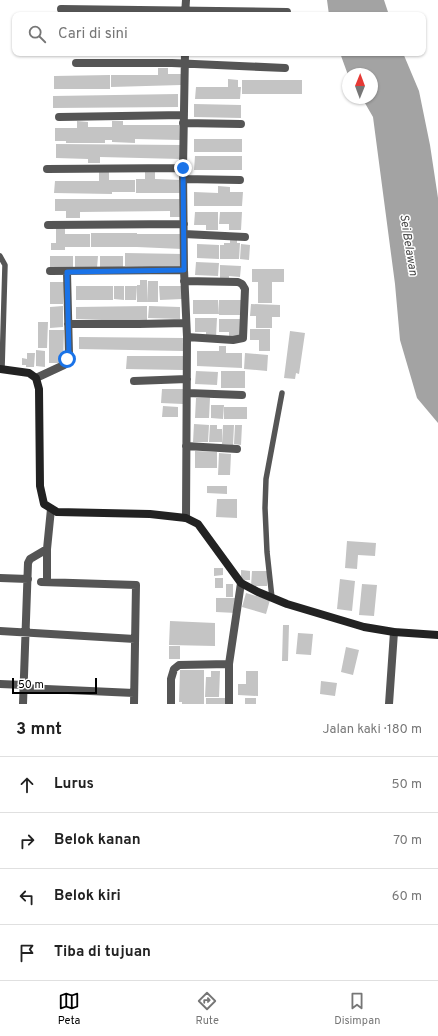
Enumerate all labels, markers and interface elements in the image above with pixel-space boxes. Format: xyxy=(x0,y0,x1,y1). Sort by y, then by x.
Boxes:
search box xyxy=(12,12,426,56)
icon: search xyxy=(26,23,48,45)
text: Cari di sini xyxy=(58,25,128,44)
north arrow xyxy=(342,68,378,104)
route end xyxy=(174,159,192,177)
water label: Sei Belawan xyxy=(395,213,421,277)
route start xyxy=(58,350,76,368)
scale bar xyxy=(12,676,97,695)
text: 50 m xyxy=(18,678,44,692)
text: 3 mnt xyxy=(16,719,62,741)
text: Jalan kaki · 180 m xyxy=(322,722,422,738)
icon: ahead xyxy=(16,774,38,796)
text: Lurus xyxy=(54,775,94,794)
text: 50 m xyxy=(392,777,422,793)
icon: right xyxy=(16,830,38,852)
text: Belok kanan xyxy=(54,831,141,850)
text: 70 m xyxy=(393,833,422,849)
icon: left xyxy=(16,886,38,908)
text: Belok kiri xyxy=(54,887,121,906)
text: 60 m xyxy=(392,889,422,905)
icon: arrive xyxy=(16,942,38,964)
text: Tiba di tujuan xyxy=(54,943,151,962)
tab: Peta xyxy=(58,990,80,1028)
tab: Rute xyxy=(196,990,219,1028)
tab: Disimpan xyxy=(334,990,380,1028)

